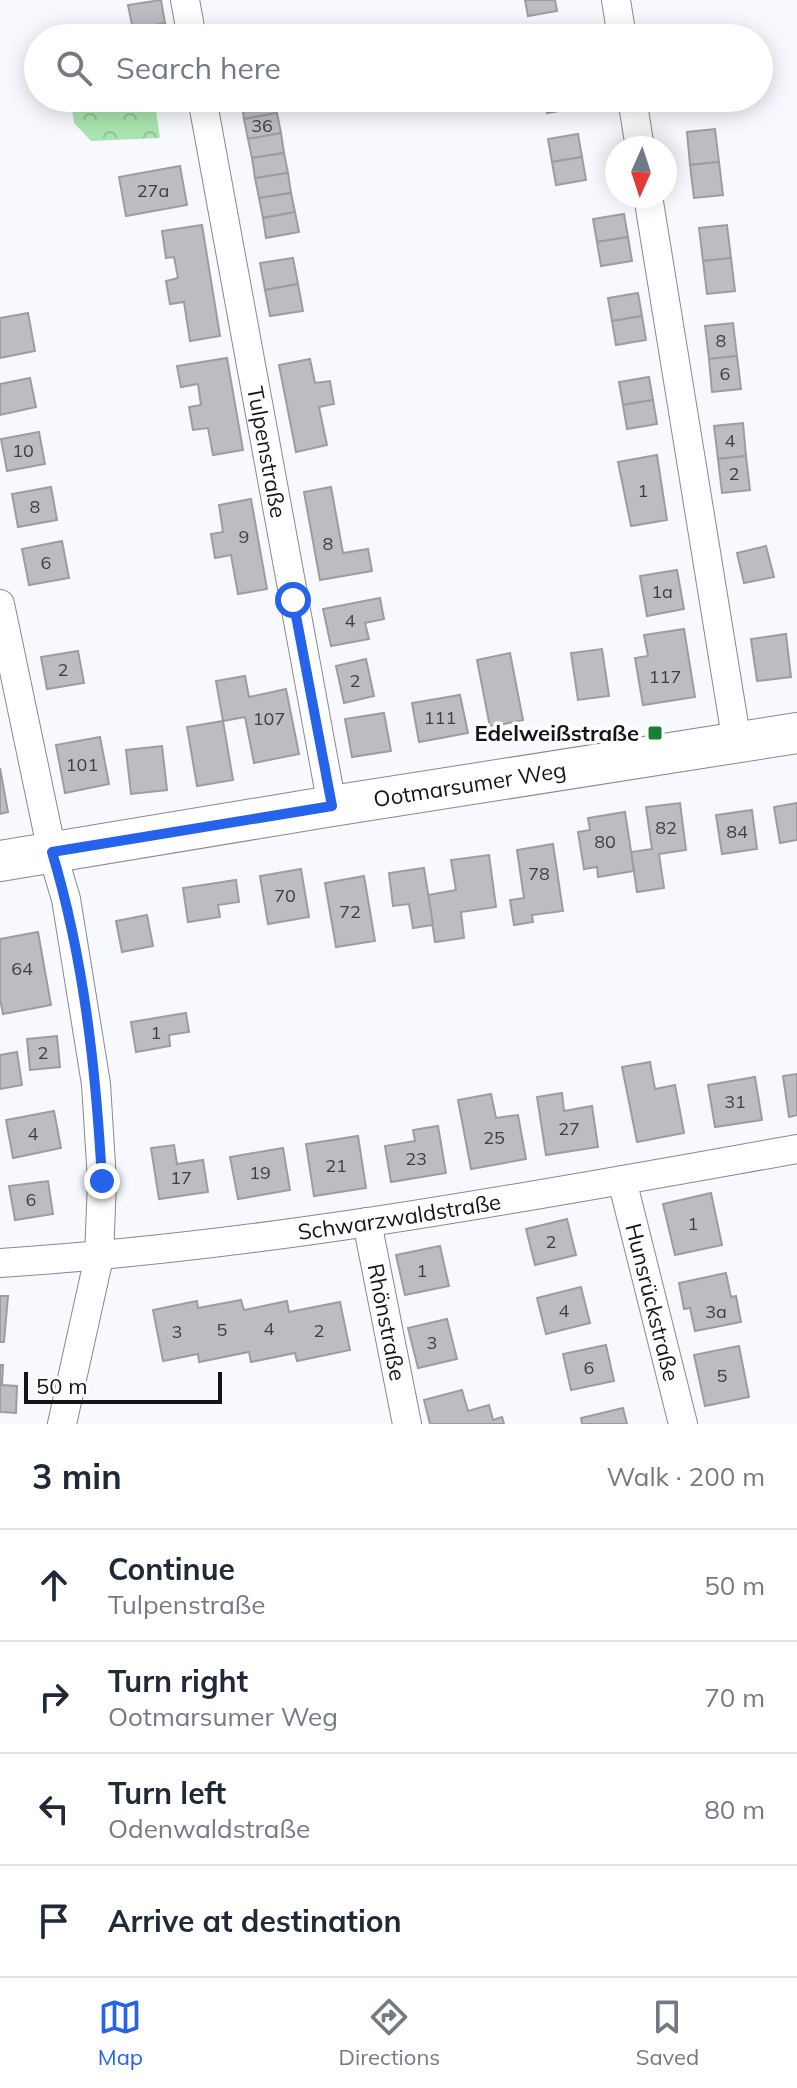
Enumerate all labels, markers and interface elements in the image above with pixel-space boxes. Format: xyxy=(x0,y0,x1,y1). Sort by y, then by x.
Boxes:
search box xyxy=(24,24,773,112)
icon: search xyxy=(52,46,96,90)
text: Search here xyxy=(116,49,281,87)
house number: 36 xyxy=(251,114,273,137)
north arrow xyxy=(605,136,677,208)
house number: 27a xyxy=(137,179,169,202)
house number: 8 xyxy=(716,329,726,352)
house number: 6 xyxy=(720,362,730,385)
street label: Tulpenstraße xyxy=(241,384,293,520)
house number: 4 xyxy=(725,429,736,452)
house number: 10 xyxy=(12,439,34,462)
house number: 2 xyxy=(729,462,739,485)
house number: 1 xyxy=(638,479,648,502)
house number: 8 xyxy=(30,495,40,518)
house number: 9 xyxy=(239,525,249,548)
house number: 8 xyxy=(323,532,333,555)
house number: 6 xyxy=(41,551,51,574)
house number: 1a xyxy=(651,580,673,603)
route start xyxy=(275,582,311,618)
house number: 4 xyxy=(345,609,356,632)
house number: 2 xyxy=(58,658,68,681)
house number: 117 xyxy=(649,665,681,688)
house number: 2 xyxy=(350,669,360,692)
house number: 111 xyxy=(424,706,456,729)
house number: 107 xyxy=(253,707,285,730)
place label: Edelweißstraße xyxy=(474,719,639,747)
marker: Edelweißstraße xyxy=(646,724,664,742)
house number: 101 xyxy=(66,753,98,776)
street label: Ootmarsumer Weg xyxy=(371,755,568,813)
house number: 82 xyxy=(655,816,677,839)
house number: 84 xyxy=(726,820,748,843)
house number: 80 xyxy=(594,830,616,853)
house number: 78 xyxy=(528,862,550,885)
house number: 70 xyxy=(274,884,296,907)
house number: 72 xyxy=(339,900,361,923)
house number: 64 xyxy=(11,957,33,980)
house number: 1 xyxy=(151,1021,161,1044)
house number: 2 xyxy=(38,1041,48,1064)
house number: 31 xyxy=(724,1090,746,1113)
house number: 27 xyxy=(558,1117,580,1140)
house number: 4 xyxy=(28,1122,39,1145)
house number: 25 xyxy=(483,1126,505,1149)
house number: 23 xyxy=(405,1147,427,1170)
house number: 21 xyxy=(325,1154,347,1177)
house number: 19 xyxy=(249,1161,271,1184)
route end xyxy=(84,1163,120,1199)
house number: 17 xyxy=(170,1166,192,1189)
street label: Schwarzwaldstraße xyxy=(296,1187,503,1246)
house number: 6 xyxy=(26,1188,36,1211)
house number: 1 xyxy=(688,1212,698,1235)
street label: Hunsrückstraße xyxy=(619,1220,686,1384)
house number: 2 xyxy=(546,1230,556,1253)
house number: 1 xyxy=(417,1259,427,1282)
street label: Rhönstraße xyxy=(362,1261,412,1383)
house number: 4 xyxy=(559,1299,570,1322)
house number: 3a xyxy=(705,1300,727,1323)
house number: 4 xyxy=(264,1317,275,1340)
house number: 5 xyxy=(217,1318,228,1341)
house number: 2 xyxy=(314,1319,324,1342)
house number: 3 xyxy=(172,1320,182,1343)
house number: 3 xyxy=(427,1331,437,1354)
house number: 6 xyxy=(584,1356,594,1379)
house number: 5 xyxy=(717,1364,728,1387)
scale bar xyxy=(24,1368,222,1404)
text: 50 m xyxy=(36,1372,87,1400)
text: 3 min xyxy=(32,1455,122,1498)
text: Walk · 200 m xyxy=(606,1460,765,1493)
text: Continue xyxy=(108,1550,235,1588)
icon: ahead xyxy=(32,1563,76,1607)
text: 50 m xyxy=(704,1569,765,1602)
text: Tulpenstraße xyxy=(108,1588,265,1621)
text: Turn right xyxy=(108,1662,248,1700)
icon: right xyxy=(32,1675,76,1719)
text: 70 m xyxy=(704,1681,765,1714)
text: Ootmarsumer Weg xyxy=(108,1700,338,1733)
text: Turn left xyxy=(108,1774,226,1812)
icon: left xyxy=(32,1787,76,1831)
text: 80 m xyxy=(704,1793,765,1826)
text: Odenwaldstraße xyxy=(108,1812,310,1845)
icon: arrive xyxy=(32,1899,76,1943)
text: Arrive at destination xyxy=(108,1902,402,1940)
tab: Map xyxy=(98,1995,143,2071)
tab: Directions xyxy=(339,1995,440,2071)
tab: Saved xyxy=(636,1995,699,2071)

